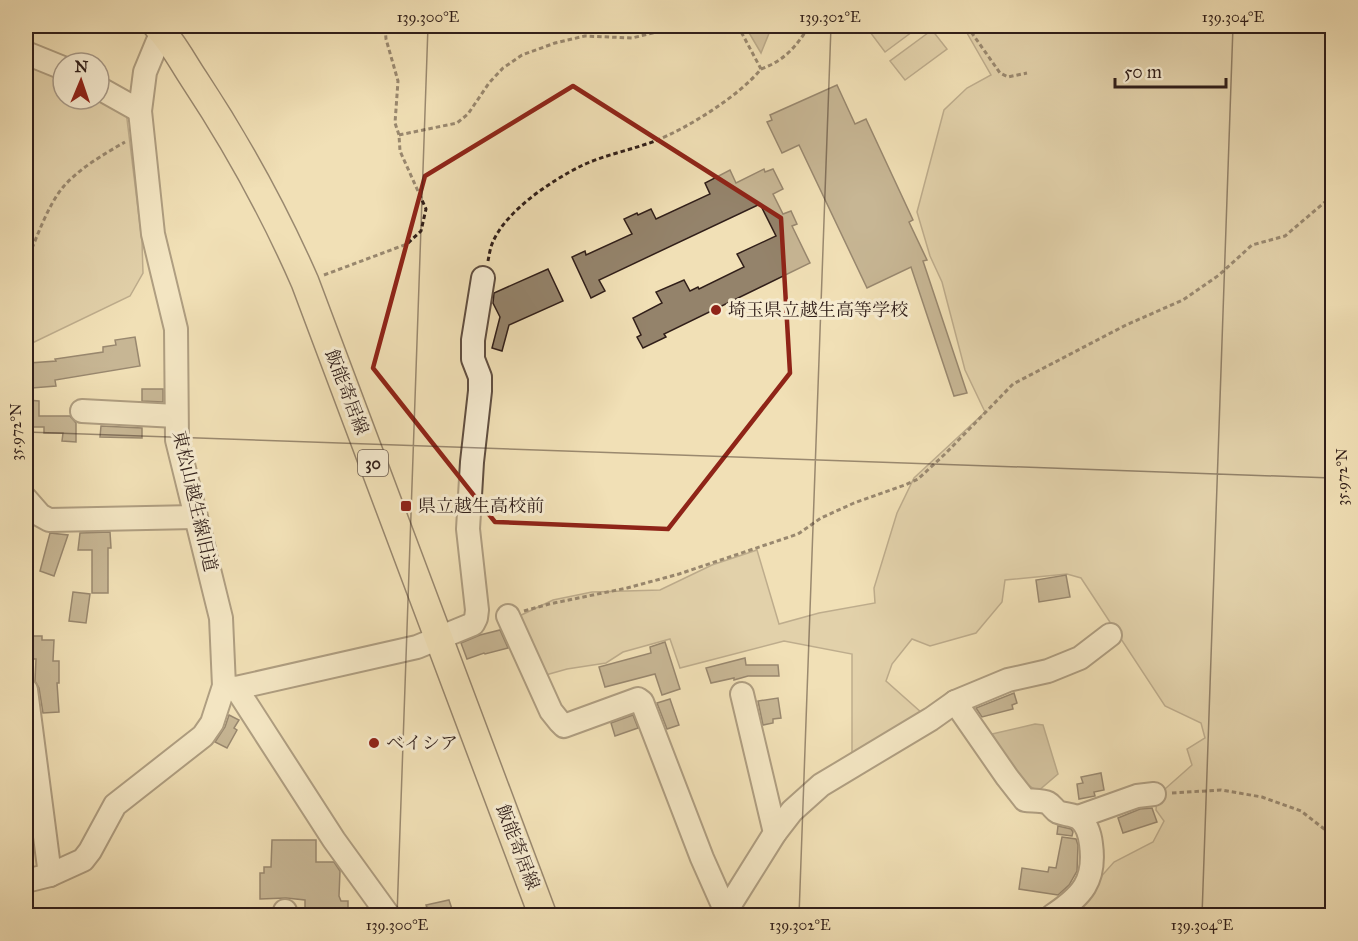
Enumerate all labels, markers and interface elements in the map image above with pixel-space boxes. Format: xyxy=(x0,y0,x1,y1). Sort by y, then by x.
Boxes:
text: 139.300°E xyxy=(397,8,460,26)
text: 139.302°E xyxy=(799,8,861,26)
text: 139.304°E xyxy=(1202,8,1264,26)
north arrow xyxy=(51,51,111,111)
scale bar xyxy=(1115,51,1226,89)
text: N xyxy=(74,57,89,76)
text: 50 m xyxy=(1124,61,1162,83)
place label: 埼玉県立越生高等学校 xyxy=(728,299,908,321)
marker: 埼玉県立越生高等学校 xyxy=(709,303,723,317)
street label: 飯能寄居線 xyxy=(321,346,373,438)
text: 35.972°N xyxy=(7,403,25,461)
street label: 東松山越生線旧道 xyxy=(168,428,222,574)
text: 35.972°N xyxy=(1333,448,1351,506)
road number: 30 xyxy=(358,450,388,476)
place label: 県立越生高校前 xyxy=(418,495,544,517)
marker: 県立越生高校前 xyxy=(399,499,413,513)
place label: ベイシア xyxy=(386,732,458,754)
marker: ベイシア xyxy=(367,736,381,750)
street label: 飯能寄居線 xyxy=(492,801,544,893)
text: 139.300°E xyxy=(366,916,429,934)
text: 139.302°E xyxy=(769,916,831,934)
text: 139.304°E xyxy=(1171,916,1233,934)

